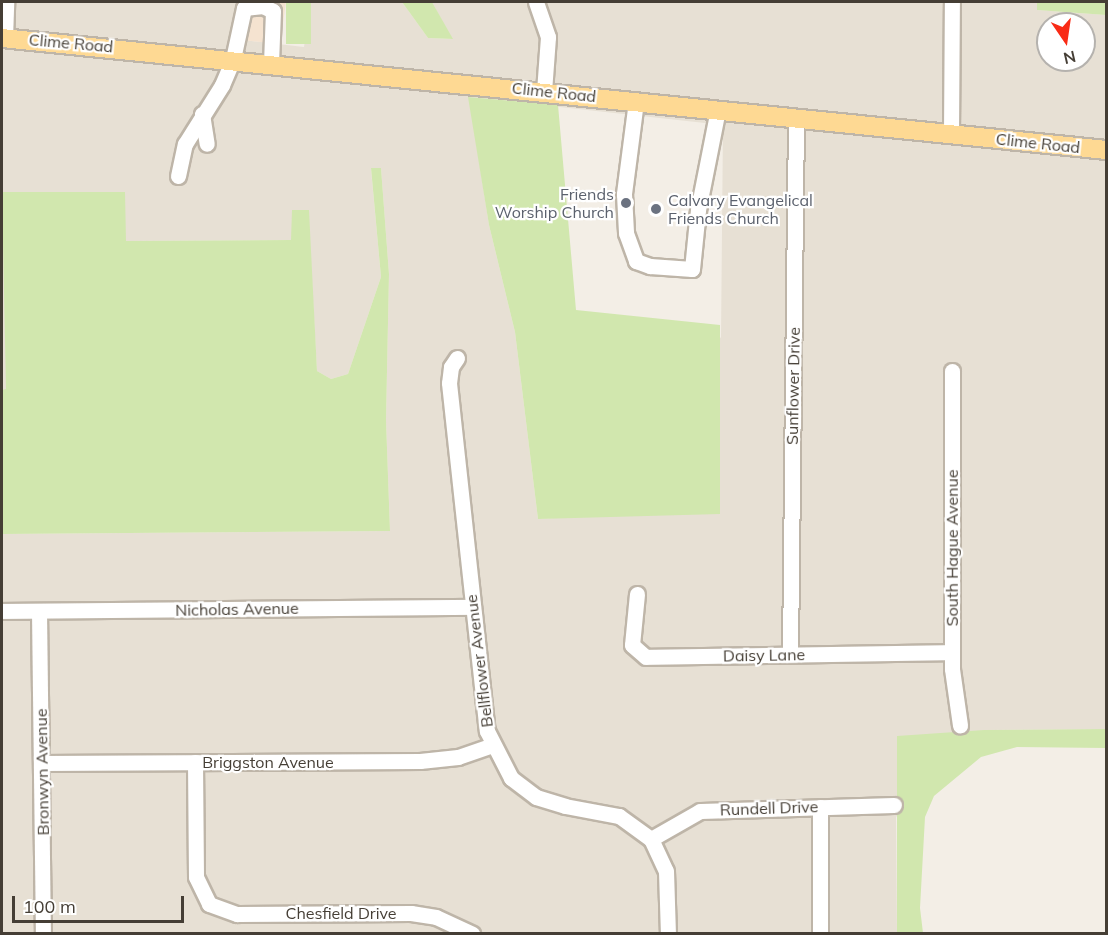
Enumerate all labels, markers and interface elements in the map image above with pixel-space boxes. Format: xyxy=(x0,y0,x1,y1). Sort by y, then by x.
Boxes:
north arrow xyxy=(1036,12,1096,72)
street label: Clime Road xyxy=(28,30,114,56)
text: N xyxy=(1061,46,1078,69)
street label: Clime Road xyxy=(511,78,597,106)
street label: Clime Road xyxy=(995,129,1081,157)
place label: Friends Worship Church xyxy=(495,184,614,222)
place label: Calvary Evangelical Friends Church xyxy=(668,190,813,228)
marker: Friends Worship Church xyxy=(619,196,633,210)
marker: Calvary Evangelical Friends Church xyxy=(649,202,663,216)
street label: Sunflower Drive xyxy=(782,327,804,445)
street label: South Hague Avenue xyxy=(942,470,962,626)
street label: Bellflower Avenue xyxy=(461,594,497,728)
street label: Nicholas Avenue xyxy=(175,598,299,620)
street label: Daisy Lane xyxy=(723,645,805,665)
street label: Bronwyn Avenue xyxy=(31,708,53,836)
street label: Briggston Avenue xyxy=(202,752,334,772)
street label: Rundell Drive xyxy=(719,797,819,819)
scale bar xyxy=(15,884,188,922)
text: 100 m xyxy=(23,895,76,918)
street label: Chesfield Drive xyxy=(285,903,397,923)

